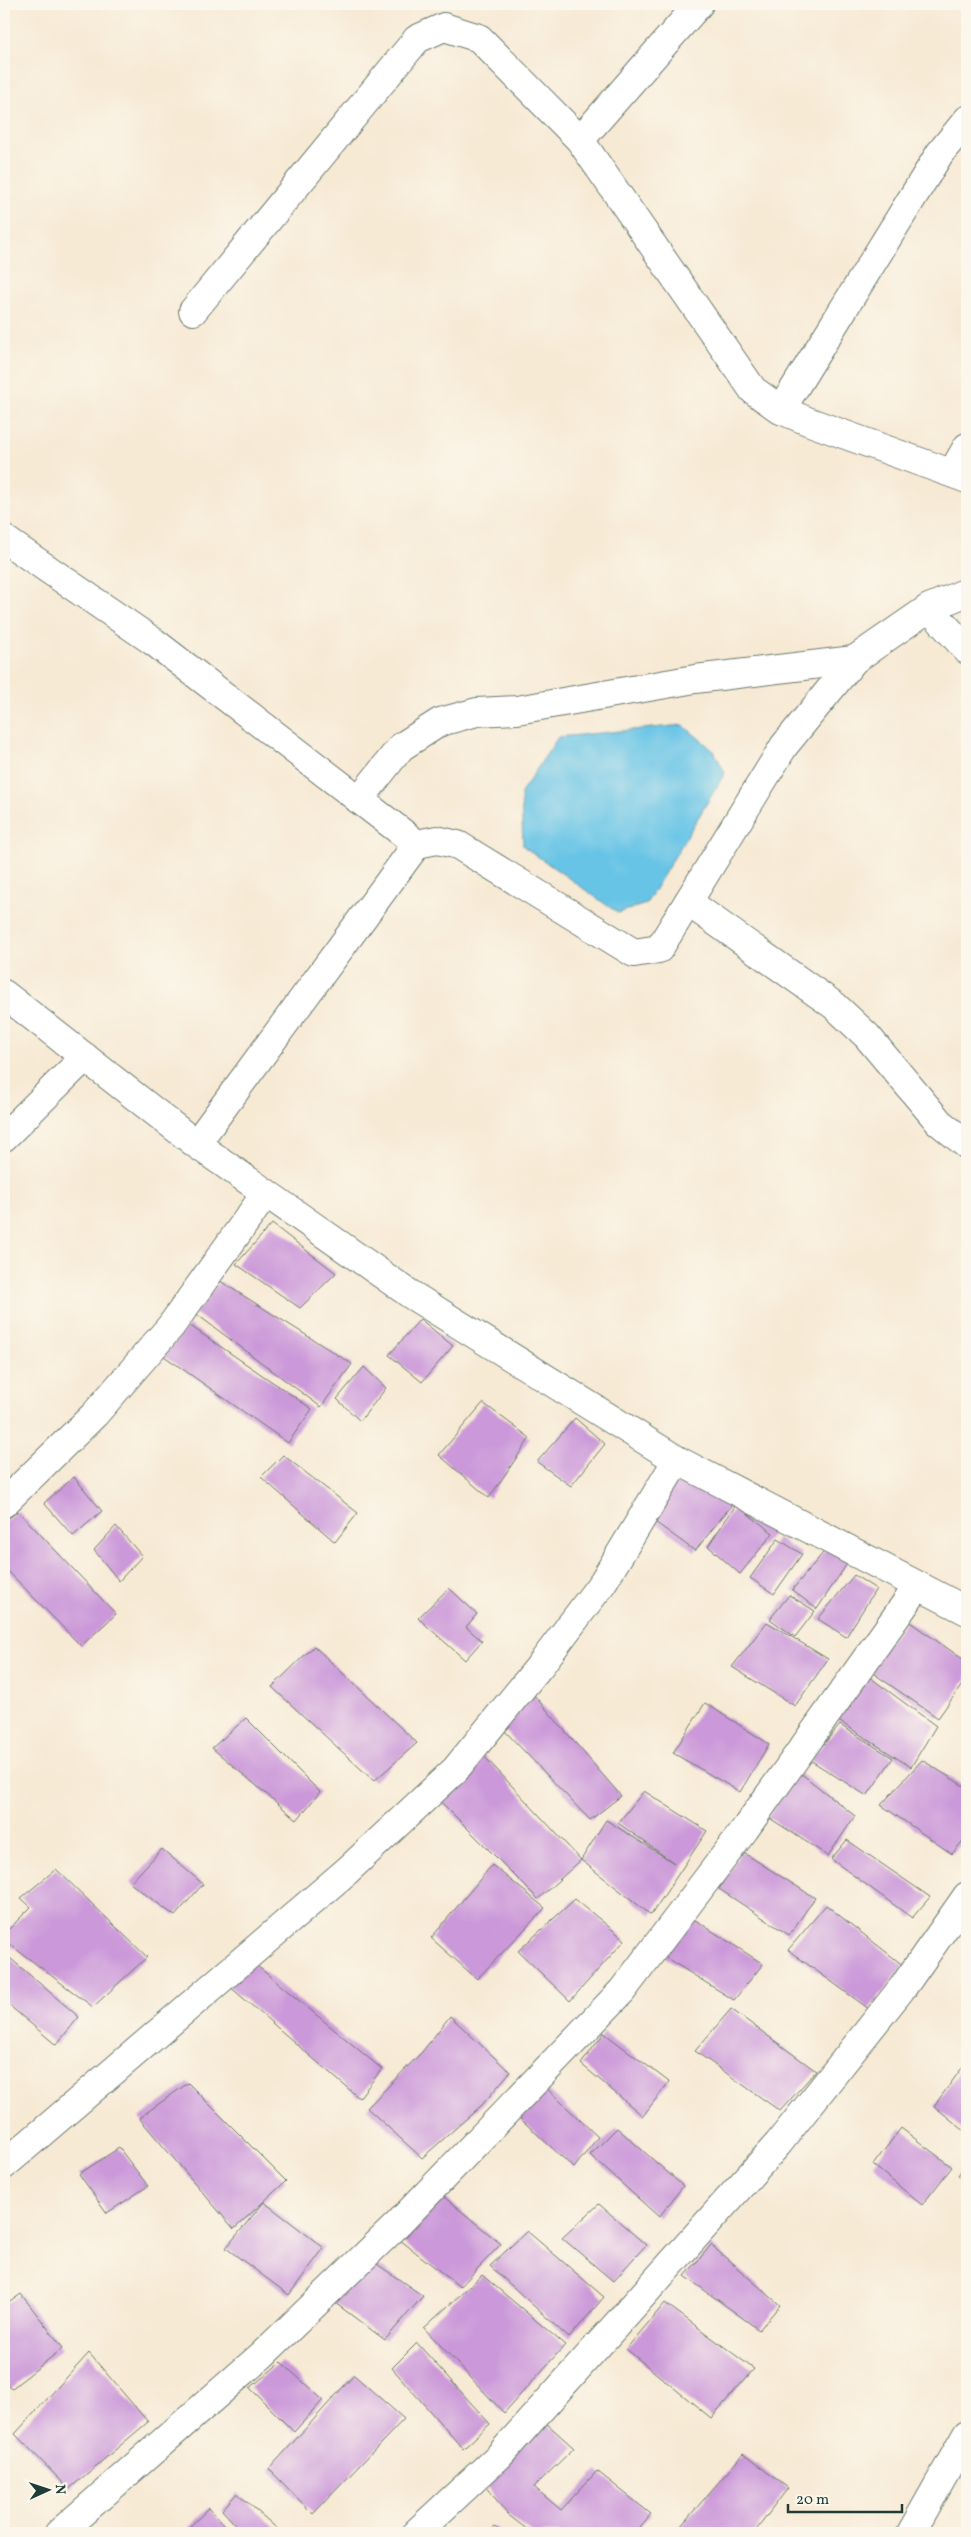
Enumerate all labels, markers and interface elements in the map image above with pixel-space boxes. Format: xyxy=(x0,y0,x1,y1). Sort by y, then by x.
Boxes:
north arrow xyxy=(22,2464,72,2514)
scale bar xyxy=(788,2482,902,2514)
text: N xyxy=(50,2484,69,2495)
text: 20 m xyxy=(796,2490,829,2511)

